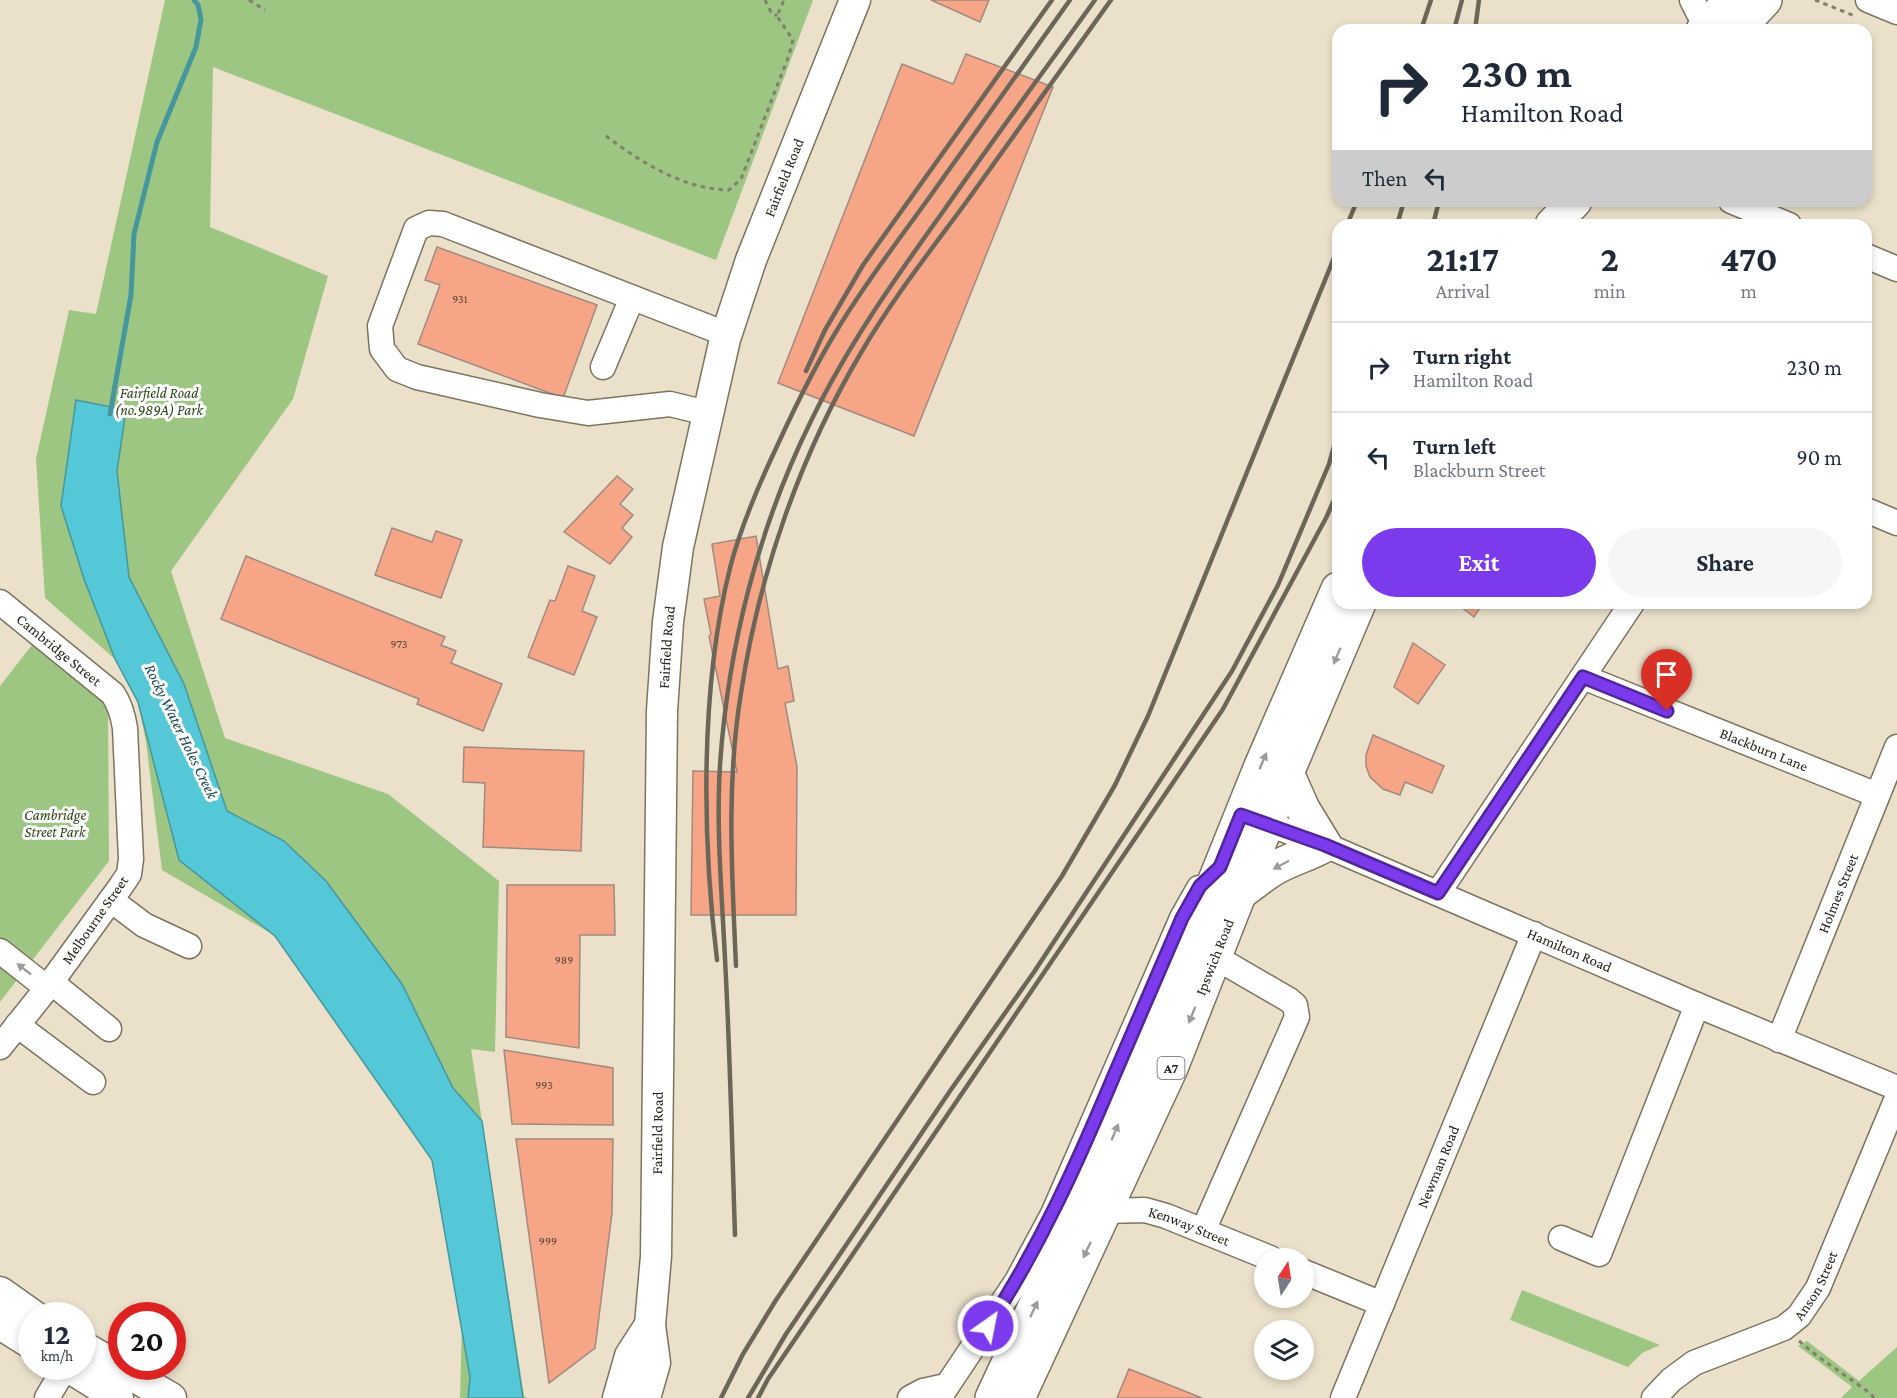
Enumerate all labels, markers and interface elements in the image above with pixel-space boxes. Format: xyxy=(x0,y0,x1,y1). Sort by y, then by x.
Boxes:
icon: right xyxy=(1362,48,1440,126)
text: 230 m xyxy=(1461,49,1572,96)
text: Hamilton Road xyxy=(1461,98,1624,128)
street label: Fairfield Road xyxy=(761,136,807,219)
icon: left xyxy=(1419,162,1452,195)
text: Then xyxy=(1362,166,1407,191)
text: 21:17 xyxy=(1426,239,1499,279)
text: 2 xyxy=(1601,239,1619,279)
text: 470 xyxy=(1720,239,1778,279)
text: Arrival xyxy=(1436,280,1490,302)
text: min xyxy=(1594,280,1626,302)
text: m xyxy=(1741,280,1757,302)
house number: 931 xyxy=(452,292,468,306)
text: Turn right xyxy=(1413,344,1511,369)
icon: right xyxy=(1362,351,1395,384)
text: 230 m xyxy=(1787,355,1842,380)
text: Hamilton Road xyxy=(1413,369,1533,391)
park label: Fairfield Road (no.989A) Park xyxy=(115,385,204,419)
text: Turn left xyxy=(1413,434,1496,459)
icon: left xyxy=(1362,441,1395,474)
text: 90 m xyxy=(1797,445,1842,470)
text: Blackburn Street xyxy=(1413,459,1545,481)
button: Exit xyxy=(1362,528,1596,597)
button: Share xyxy=(1608,528,1842,597)
street label: Fairfield Road xyxy=(656,605,678,689)
street label: Cambridge Street xyxy=(13,611,105,690)
house number: 973 xyxy=(391,637,408,651)
one-way arrow xyxy=(1332,647,1342,665)
pin xyxy=(1641,649,1692,711)
icon: arrive xyxy=(1650,658,1683,691)
water label: Rocky Water Holes Creek xyxy=(141,661,222,803)
street label: Blackburn Lane xyxy=(1718,725,1811,775)
one-way arrow xyxy=(1259,752,1268,769)
park label: Cambridge Street Park xyxy=(24,807,87,840)
street label: Holmes Street xyxy=(1815,851,1861,935)
one-way arrow xyxy=(1273,860,1290,870)
street label: Melbourne Street xyxy=(59,872,132,967)
street label: Ipswich Road xyxy=(1192,916,1237,998)
street label: Hamilton Road xyxy=(1525,925,1614,975)
house number: 989 xyxy=(555,953,573,967)
one-way arrow xyxy=(16,964,31,976)
one-way arrow xyxy=(1187,1006,1196,1024)
road number: A7 xyxy=(1158,1057,1184,1079)
house number: 993 xyxy=(535,1078,553,1092)
street label: Fairfield Road xyxy=(649,1091,666,1175)
one-way arrow xyxy=(1110,1123,1119,1140)
street label: Newman Road xyxy=(1414,1123,1462,1210)
street label: Kenway Street xyxy=(1147,1203,1233,1249)
house number: 999 xyxy=(539,1234,557,1248)
one-way arrow xyxy=(1082,1242,1091,1259)
north arrow xyxy=(1254,1248,1314,1308)
map controls xyxy=(1254,1248,1314,1380)
street label: Anson Street xyxy=(1791,1248,1841,1323)
position arrow xyxy=(956,1294,1020,1358)
one-way arrow xyxy=(1029,1300,1038,1317)
speed limit sign: 20 xyxy=(108,1302,186,1380)
text: 12 xyxy=(44,1317,70,1350)
button: layers xyxy=(1254,1320,1314,1380)
text: km/h xyxy=(41,1348,73,1364)

